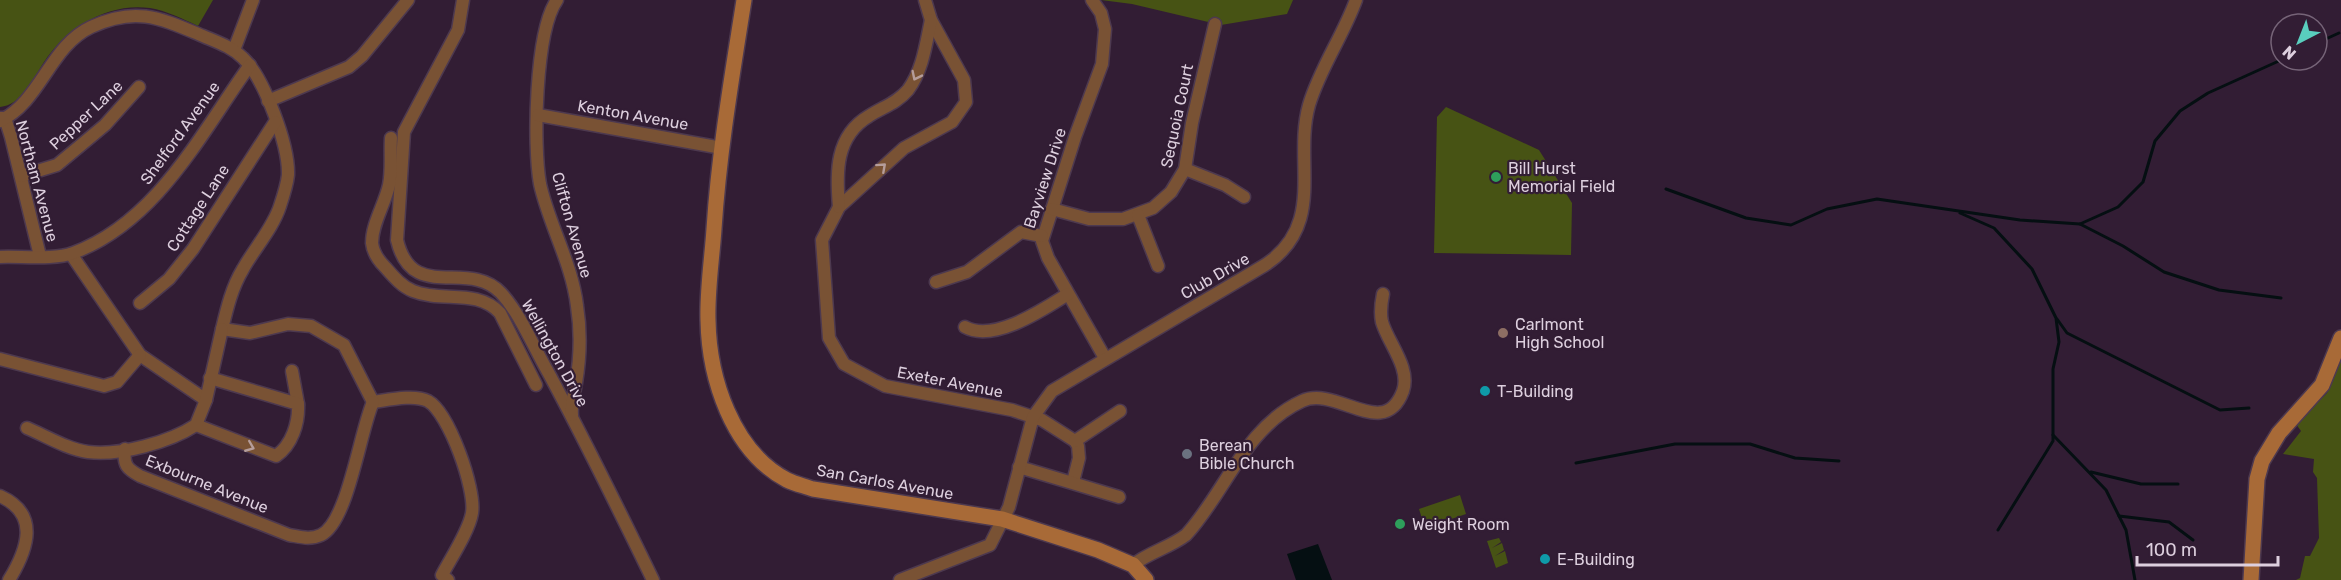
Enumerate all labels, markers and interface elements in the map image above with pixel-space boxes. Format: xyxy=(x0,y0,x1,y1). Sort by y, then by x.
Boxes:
north arrow xyxy=(2269,12,2329,72)
text: N xyxy=(2279,42,2300,64)
street label: Sequoia Court xyxy=(1157,62,1197,170)
one-way arrow xyxy=(911,69,923,80)
street label: Pepper Lane xyxy=(45,76,127,154)
street label: Shelford Avenue xyxy=(136,78,224,188)
street label: Kenton Avenue xyxy=(576,96,690,134)
street label: Northam Avenue xyxy=(12,118,62,244)
street label: Bayview Drive xyxy=(1020,125,1070,231)
place label: Bill Hurst Memorial Field xyxy=(1508,159,1615,196)
street label: Cottage Lane xyxy=(163,161,233,255)
one-way arrow xyxy=(875,163,885,174)
street label: Clifton Avenue xyxy=(548,170,596,280)
marker: Bill Hurst Memorial Field xyxy=(1489,170,1503,184)
street label: Club Drive xyxy=(1177,249,1253,303)
street label: Wellington Drive xyxy=(518,296,592,410)
place label: Carlmont High School xyxy=(1515,315,1604,352)
marker: Carlmont High School xyxy=(1496,326,1510,340)
street label: Exeter Avenue xyxy=(895,362,1005,402)
place label: T-Building xyxy=(1497,382,1574,401)
marker: T-Building xyxy=(1478,384,1492,398)
place label: Berean Bible Church xyxy=(1199,436,1294,473)
one-way arrow xyxy=(245,440,255,453)
marker: Berean Bible Church xyxy=(1180,447,1194,461)
street label: Exbourne Avenue xyxy=(143,451,271,517)
street label: San Carlos Avenue xyxy=(815,461,955,503)
place label: Weight Room xyxy=(1412,515,1510,534)
marker: Weight Room xyxy=(1393,517,1407,531)
scale bar xyxy=(2137,529,2278,567)
text: 100 m xyxy=(2146,539,2197,561)
place label: E-Building xyxy=(1557,550,1635,569)
marker: E-Building xyxy=(1538,552,1552,566)

